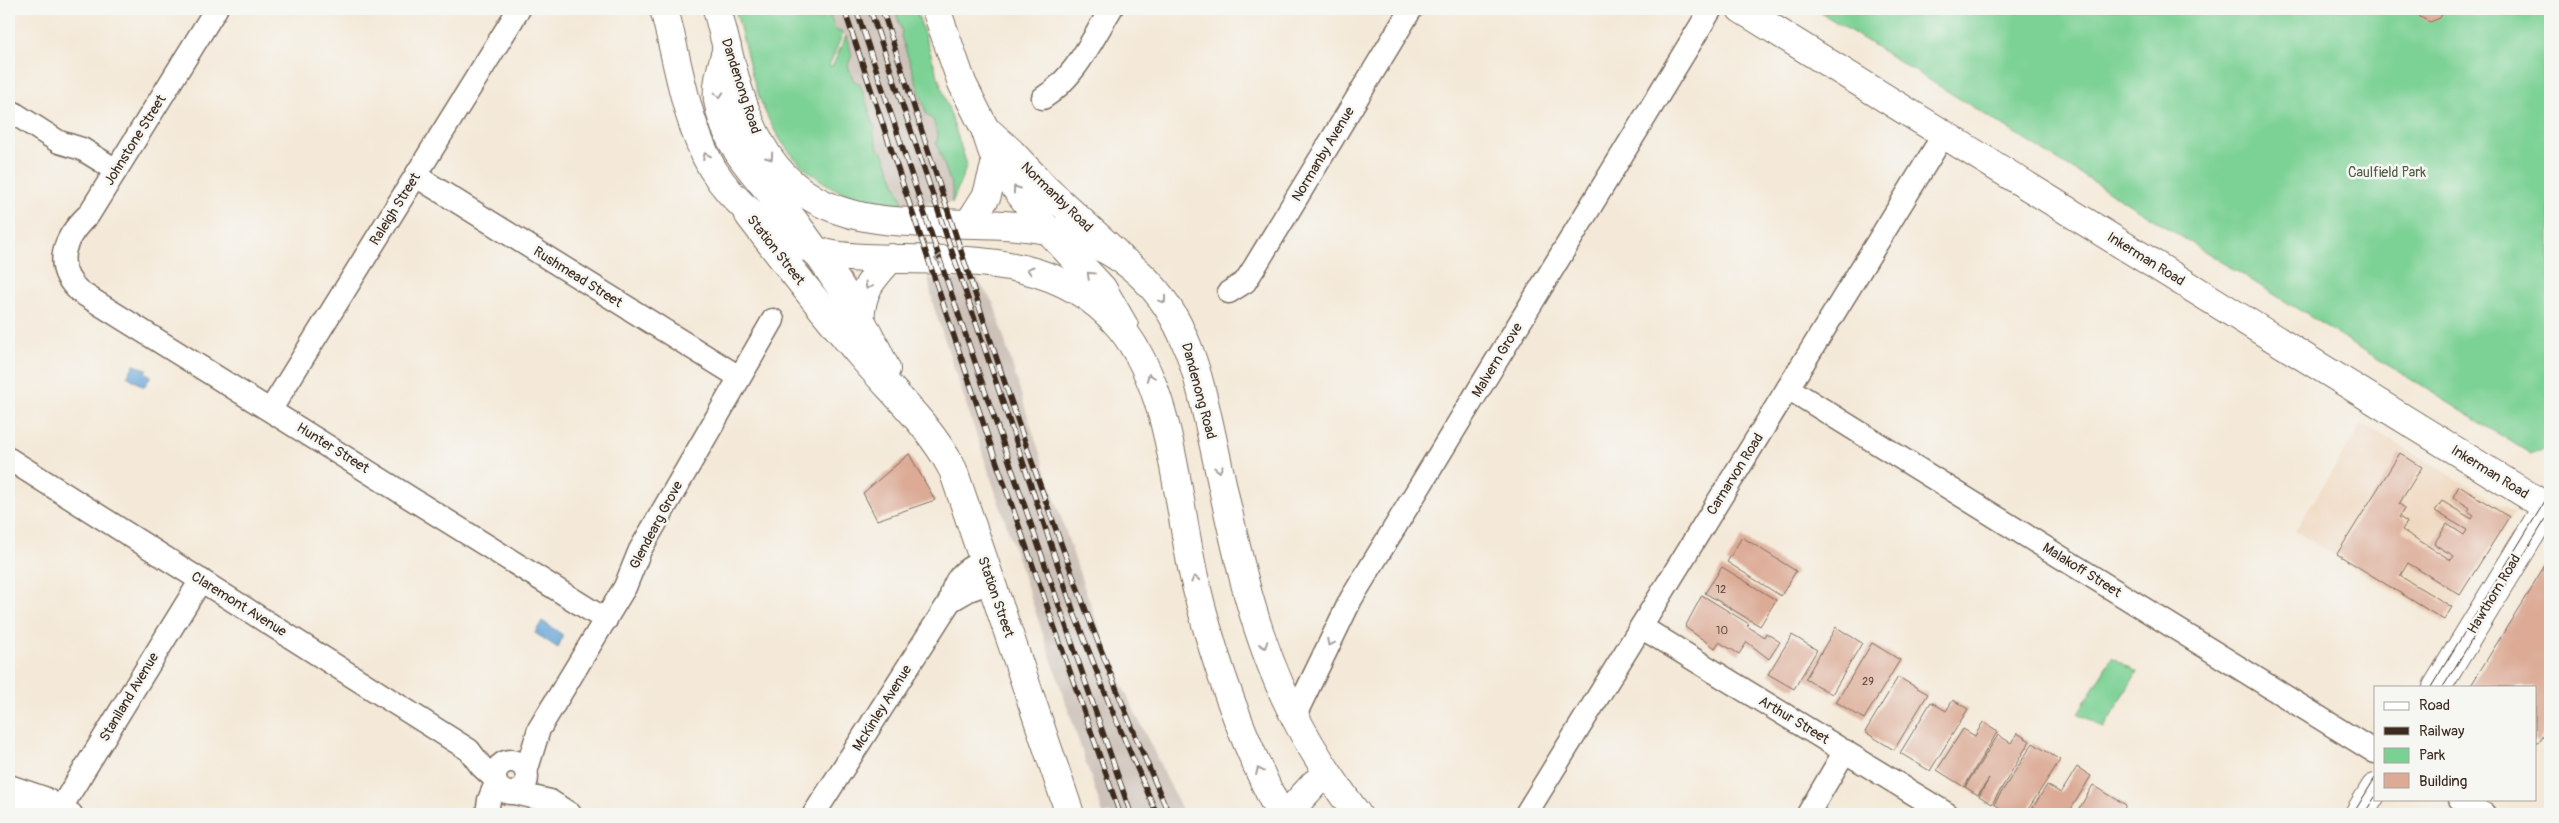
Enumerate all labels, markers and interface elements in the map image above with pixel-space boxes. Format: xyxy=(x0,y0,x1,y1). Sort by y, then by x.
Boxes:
street label: Dandenong Road xyxy=(718,36,764,136)
street label: Johnstone Street xyxy=(100,91,170,188)
one-way arrow xyxy=(714,92,724,99)
street label: Normanby Avenue xyxy=(1288,104,1358,204)
one-way arrow xyxy=(702,152,712,161)
one-way arrow xyxy=(764,152,773,161)
street label: Normanby Road xyxy=(1018,158,1097,236)
park label: Caulfield Park xyxy=(2348,164,2426,181)
street label: Raleigh Street xyxy=(366,169,424,248)
one-way arrow xyxy=(1013,185,1022,195)
street label: Station Street xyxy=(743,212,809,289)
street label: Inkerman Road xyxy=(2104,228,2188,290)
street label: Rushmead Street xyxy=(530,243,626,311)
one-way arrow xyxy=(934,254,942,265)
one-way arrow xyxy=(1026,265,1034,276)
one-way arrow xyxy=(1087,272,1096,281)
one-way arrow xyxy=(865,280,875,289)
one-way arrow xyxy=(1158,294,1166,303)
street label: Malvern Grove xyxy=(1468,320,1526,400)
street label: Dandenong Road xyxy=(1178,341,1220,441)
one-way arrow xyxy=(1146,373,1156,381)
street label: Hunter Street xyxy=(294,419,373,477)
street label: Carnarvon Road xyxy=(1703,430,1767,518)
street label: Inkerman Road xyxy=(2448,441,2532,503)
one-way arrow xyxy=(1213,465,1224,474)
street label: Glendearg Grove xyxy=(626,478,686,572)
street label: Malakoff Street xyxy=(2039,539,2125,601)
street label: Hawthorn Road xyxy=(2464,551,2524,637)
street label: Station Street xyxy=(974,554,1018,640)
street label: Claremont Avenue xyxy=(188,568,290,640)
one-way arrow xyxy=(1190,574,1201,583)
house number: 12 xyxy=(1716,583,1726,596)
house number: 10 xyxy=(1716,624,1728,637)
one-way arrow xyxy=(1327,638,1337,647)
one-way arrow xyxy=(1259,640,1269,649)
street label: Staniland Avenue xyxy=(96,649,162,744)
street label: McKinley Avenue xyxy=(849,662,915,754)
house number: 29 xyxy=(1862,675,1874,688)
legend xyxy=(2374,686,2536,800)
street label: Arthur Street xyxy=(1756,692,1833,748)
text: Road xyxy=(2419,696,2450,715)
text: Railway xyxy=(2419,722,2465,741)
text: Park xyxy=(2419,746,2446,765)
one-way arrow xyxy=(1255,767,1265,776)
text: Building xyxy=(2419,772,2467,791)

